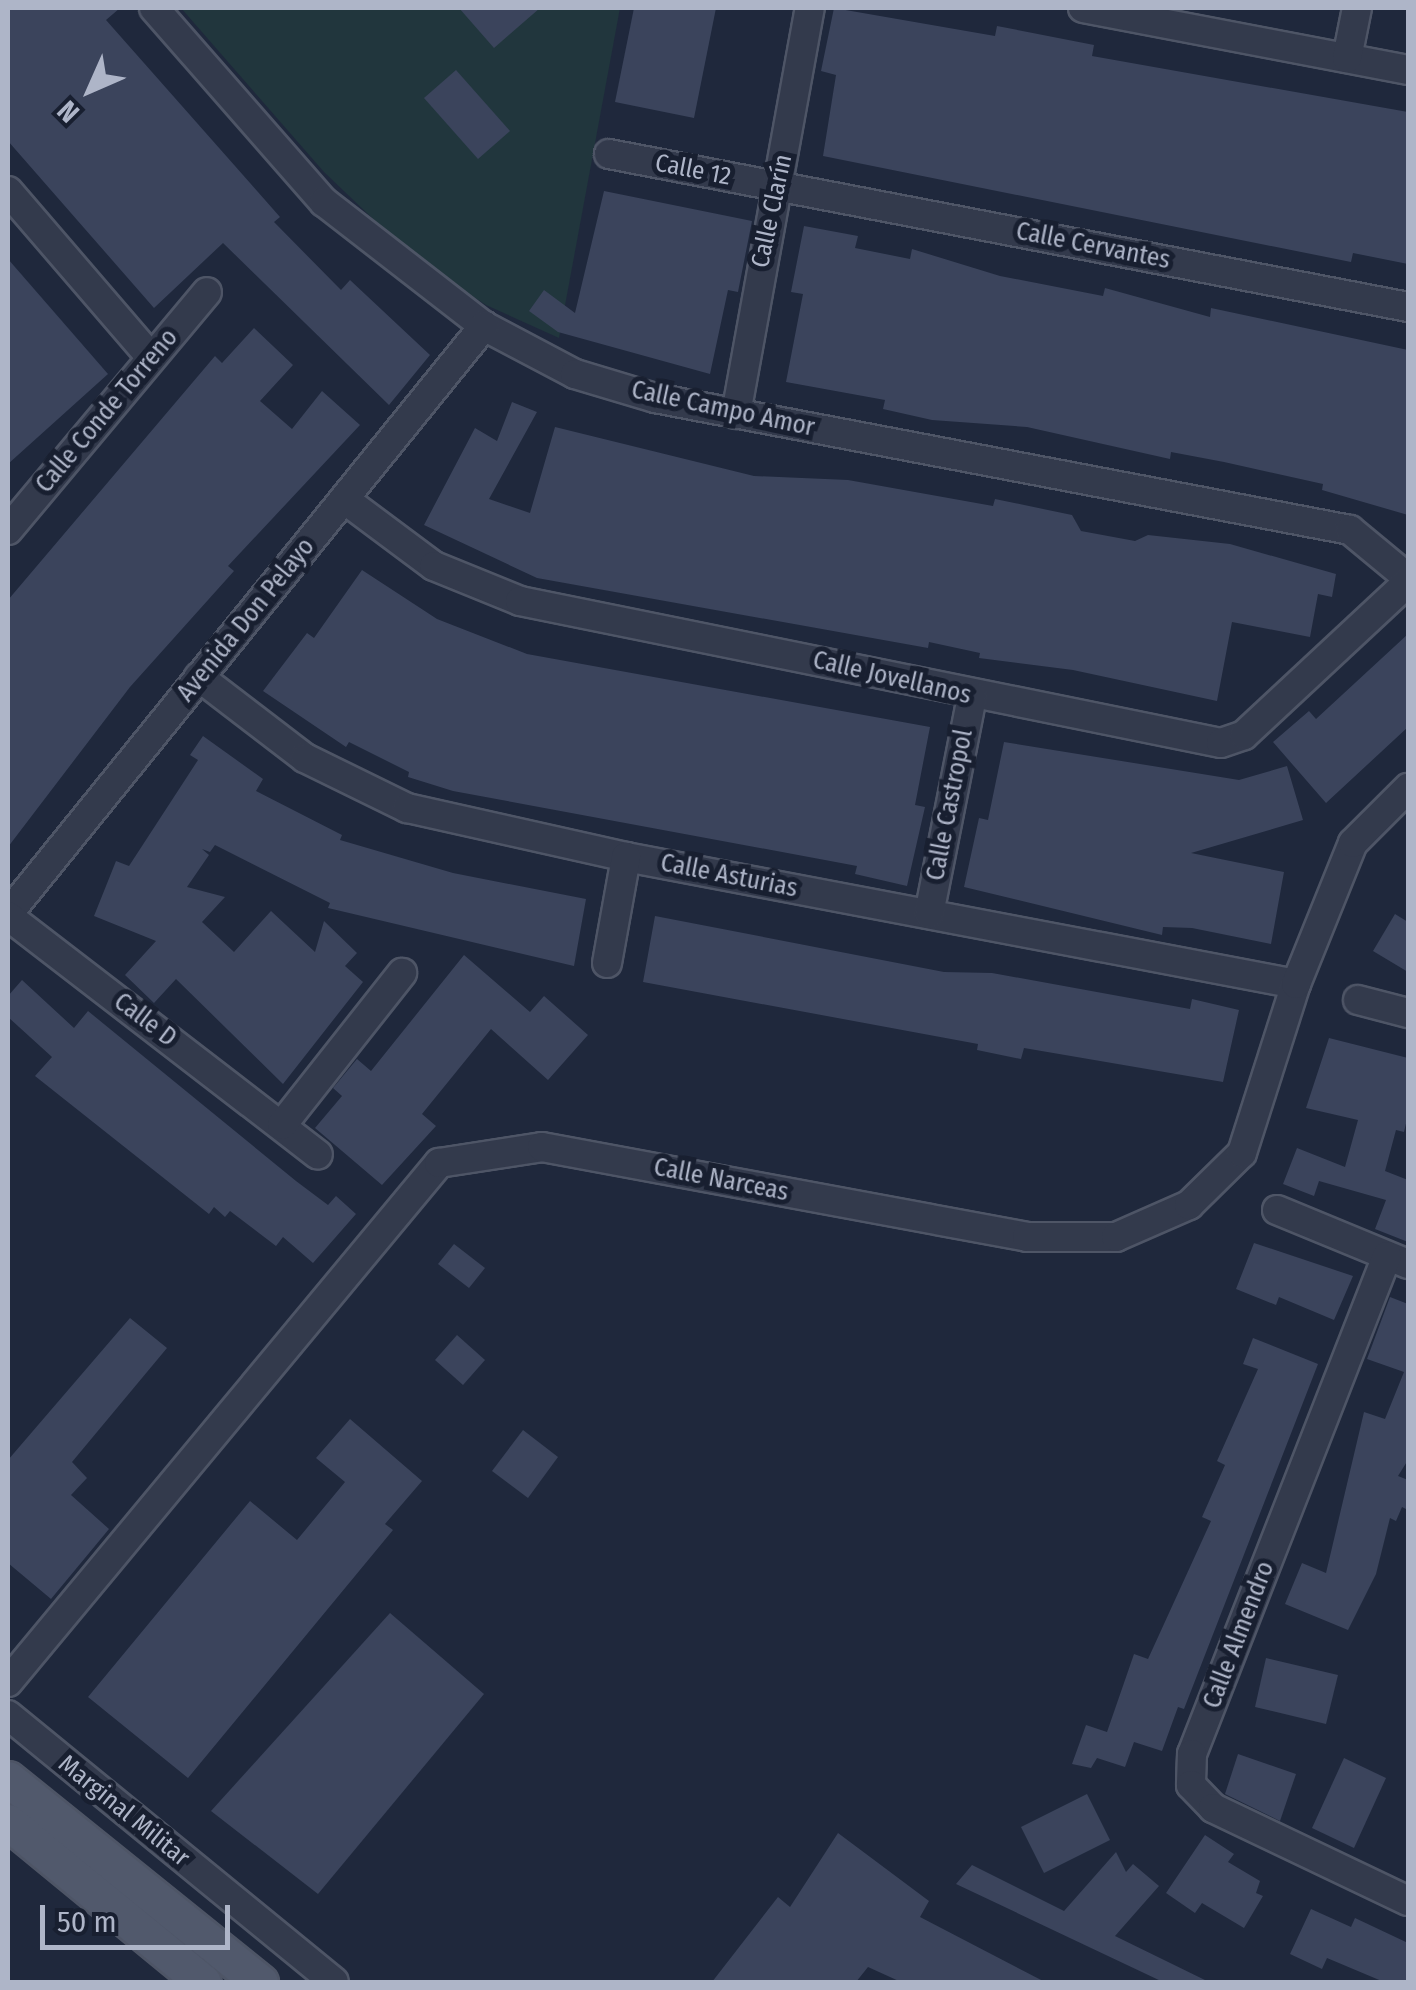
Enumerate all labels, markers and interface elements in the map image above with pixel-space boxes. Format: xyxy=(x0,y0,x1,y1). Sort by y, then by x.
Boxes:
north arrow xyxy=(40,40,140,140)
text: N xyxy=(51,94,86,129)
street label: Calle 12 xyxy=(653,148,733,192)
street label: Calle Clarín xyxy=(745,152,799,270)
street label: Calle Cervantes xyxy=(1014,216,1172,276)
street label: Calle Conde Torreno xyxy=(30,323,184,499)
street label: Calle Campo Amor xyxy=(629,375,817,443)
street label: Avenida Don Pelayo xyxy=(171,532,321,708)
street label: Calle Jovellanos xyxy=(810,645,974,711)
street label: Calle Castropol xyxy=(921,727,979,883)
street label: Calle Asturias xyxy=(658,848,800,904)
street label: Calle D xyxy=(108,987,182,1053)
street label: Calle Narceas xyxy=(651,1152,791,1208)
street label: Calle Almendro xyxy=(1197,1557,1281,1713)
street label: Marginal Militar xyxy=(52,1749,196,1873)
scale bar xyxy=(45,1885,235,1947)
text: 50 m xyxy=(57,1904,117,1940)

